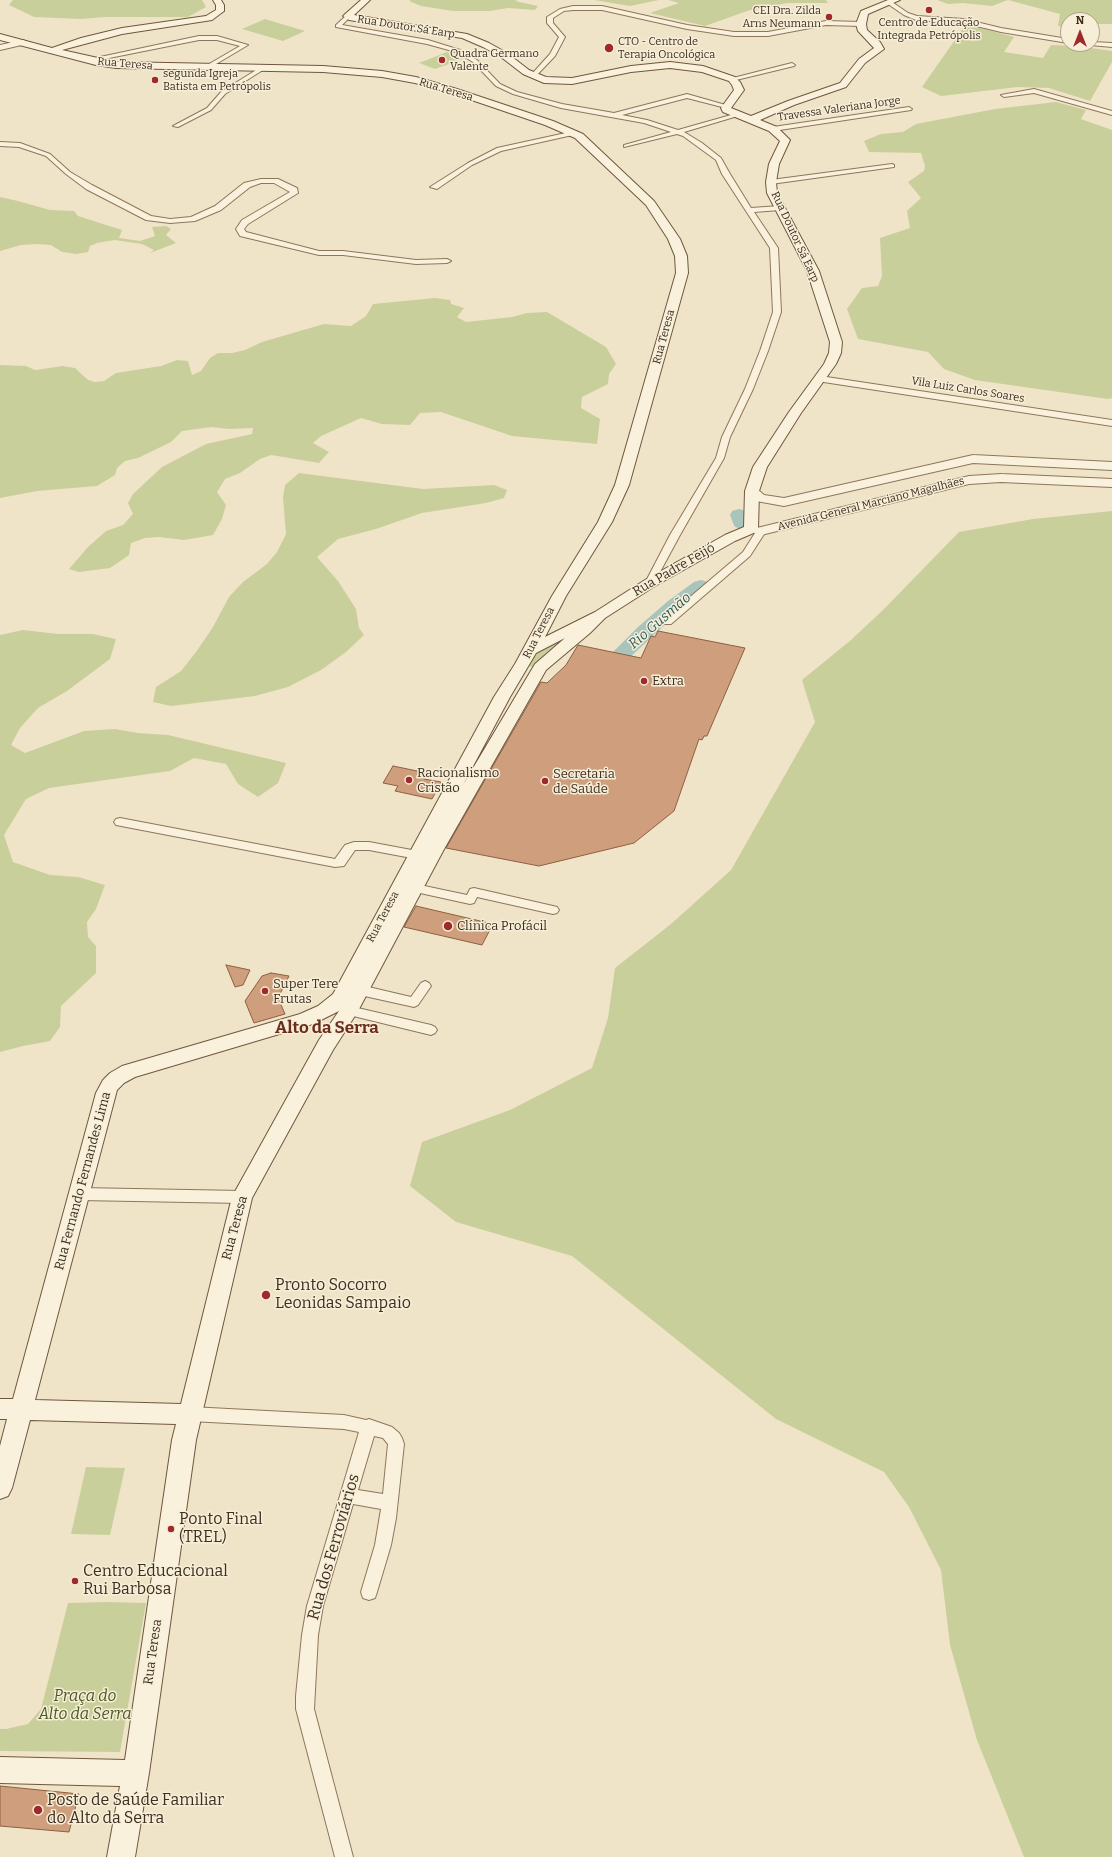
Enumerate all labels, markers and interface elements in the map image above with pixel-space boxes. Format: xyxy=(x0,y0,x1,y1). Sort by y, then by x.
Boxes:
place label: CEI Dra. Zilda Arns Neumann xyxy=(742,4,821,30)
marker: Centro de Educação Integrada Petrópolis xyxy=(924,5,934,15)
marker: CEI Dra. Zilda Arns Neumann xyxy=(824,12,834,22)
north arrow xyxy=(1060,12,1100,52)
street label: Rua Doutor Sá Earp xyxy=(356,13,456,41)
text: N xyxy=(1076,14,1084,27)
place label: Centro de Educação Integrada Petrópolis xyxy=(877,16,981,42)
place label: CTO - Centro de Terapia Oncológica xyxy=(618,35,715,61)
marker: CTO - Centro de Terapia Oncológica xyxy=(603,42,615,54)
place label: Quadra Germano Valente xyxy=(450,47,539,73)
street label: Rua Teresa xyxy=(97,55,153,73)
marker: Quadra Germano Valente xyxy=(437,55,447,65)
place label: segunda Igreja Batista em Petrópolis xyxy=(163,67,271,93)
marker: segunda Igreja Batista em Petrópolis xyxy=(150,75,160,85)
street label: Rua Teresa xyxy=(417,76,475,104)
street label: Travessa Valeriana Jorge xyxy=(777,94,901,124)
street label: Rua Doutor Sá Earp xyxy=(768,189,822,285)
street label: Rua Teresa xyxy=(650,308,678,366)
street label: Vila Luiz Carlos Soares xyxy=(911,375,1025,405)
street label: Avenida General Marciano Magalhães xyxy=(776,474,966,534)
street label: Rua Padre Feijó xyxy=(630,540,718,600)
water label: Rio Gusmão xyxy=(625,589,695,653)
street label: Rua Teresa xyxy=(520,605,558,661)
place label: Extra xyxy=(652,673,684,689)
marker: Extra xyxy=(639,676,649,686)
place label: Racionalismo Cristão xyxy=(417,765,499,796)
place label: Secretaria de Saúde xyxy=(553,766,615,797)
marker: Racionalismo Cristão xyxy=(404,775,414,785)
marker: Secretaria de Saúde xyxy=(540,776,550,786)
street label: Rua Teresa xyxy=(364,889,402,945)
place label: Clínica Profácil xyxy=(457,918,547,934)
marker: Clínica Profácil xyxy=(442,920,454,932)
place label: Super Tere Frutas xyxy=(273,976,338,1007)
marker: Super Tere Frutas xyxy=(260,986,270,996)
district label: Alto da Serra xyxy=(275,1018,379,1038)
street label: Rua Fernando Fernandes Lima xyxy=(52,1090,114,1272)
street label: Rua Teresa xyxy=(219,1194,251,1262)
place label: Pronto Socorro Leonidas Sampaio xyxy=(275,1276,411,1314)
marker: Pronto Socorro Leonidas Sampaio xyxy=(260,1289,272,1301)
street label: Rua dos Ferroviários xyxy=(304,1472,364,1622)
place label: Ponto Final (TREL) xyxy=(179,1510,263,1548)
marker: Ponto Final (TREL) xyxy=(166,1524,176,1534)
place label: Centro Educacional Rui Barbosa xyxy=(83,1562,228,1600)
marker: Centro Educacional Rui Barbosa xyxy=(70,1576,80,1586)
street label: Rua Teresa xyxy=(141,1618,165,1686)
park label: Praça do Alto da Serra xyxy=(38,1687,132,1725)
place label: Posto de Saúde Familiar do Alto da Serra xyxy=(47,1791,224,1829)
marker: Posto de Saúde Familiar do Alto da Serra xyxy=(32,1804,44,1816)

